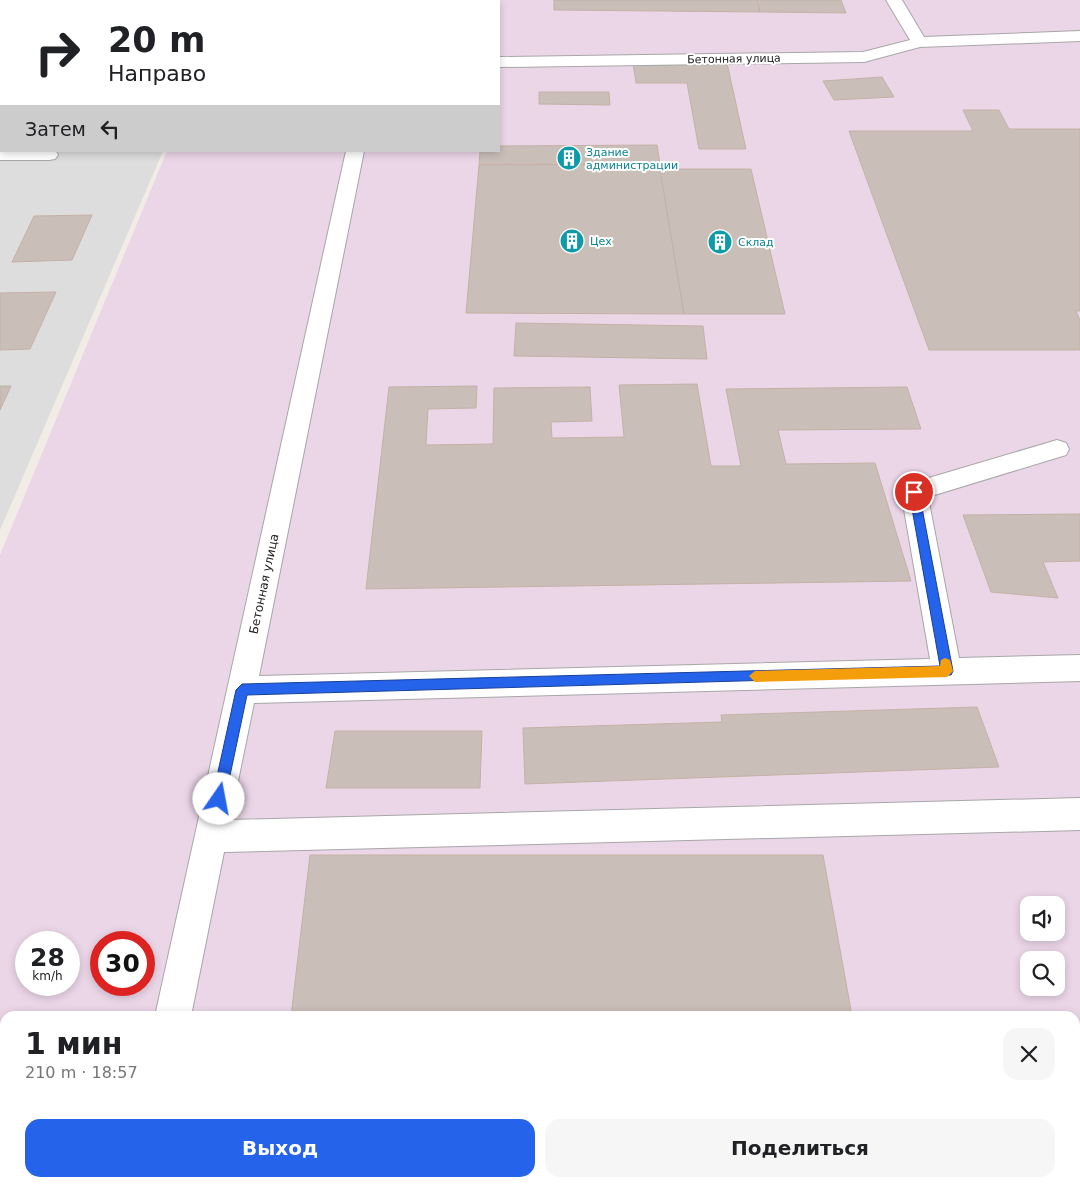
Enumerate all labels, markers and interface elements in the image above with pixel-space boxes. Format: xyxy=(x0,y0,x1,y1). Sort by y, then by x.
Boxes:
icon: right xyxy=(25,20,90,85)
text: 20 m xyxy=(108,20,205,60)
street label: Бетонная улица xyxy=(687,52,781,66)
text: Направо xyxy=(108,61,206,86)
icon: left xyxy=(96,115,124,143)
text: Затем xyxy=(25,118,86,140)
building icon: Здание администрации xyxy=(556,145,582,171)
place label: Здание администрации xyxy=(586,146,678,172)
building icon: Цех xyxy=(559,228,585,254)
building icon: Склад xyxy=(707,229,733,255)
place label: Цех xyxy=(590,235,612,248)
place label: Склад xyxy=(738,236,774,249)
pin xyxy=(893,471,935,513)
icon: arrive xyxy=(900,478,928,506)
street label: Бетонная улица xyxy=(247,533,281,635)
position arrow xyxy=(192,772,244,824)
map controls xyxy=(1020,896,1065,996)
button: sound xyxy=(1020,896,1065,941)
speed limit sign: 30 xyxy=(90,931,155,996)
text: 28 xyxy=(30,943,65,972)
button: search xyxy=(1020,951,1065,996)
text: km/h xyxy=(32,969,63,983)
text: 1 мин xyxy=(25,1026,123,1061)
button: close xyxy=(1003,1028,1055,1080)
text: 210 m · 18:57 xyxy=(25,1063,138,1082)
button: Выход xyxy=(25,1119,535,1177)
button: Поделиться xyxy=(545,1119,1055,1177)

